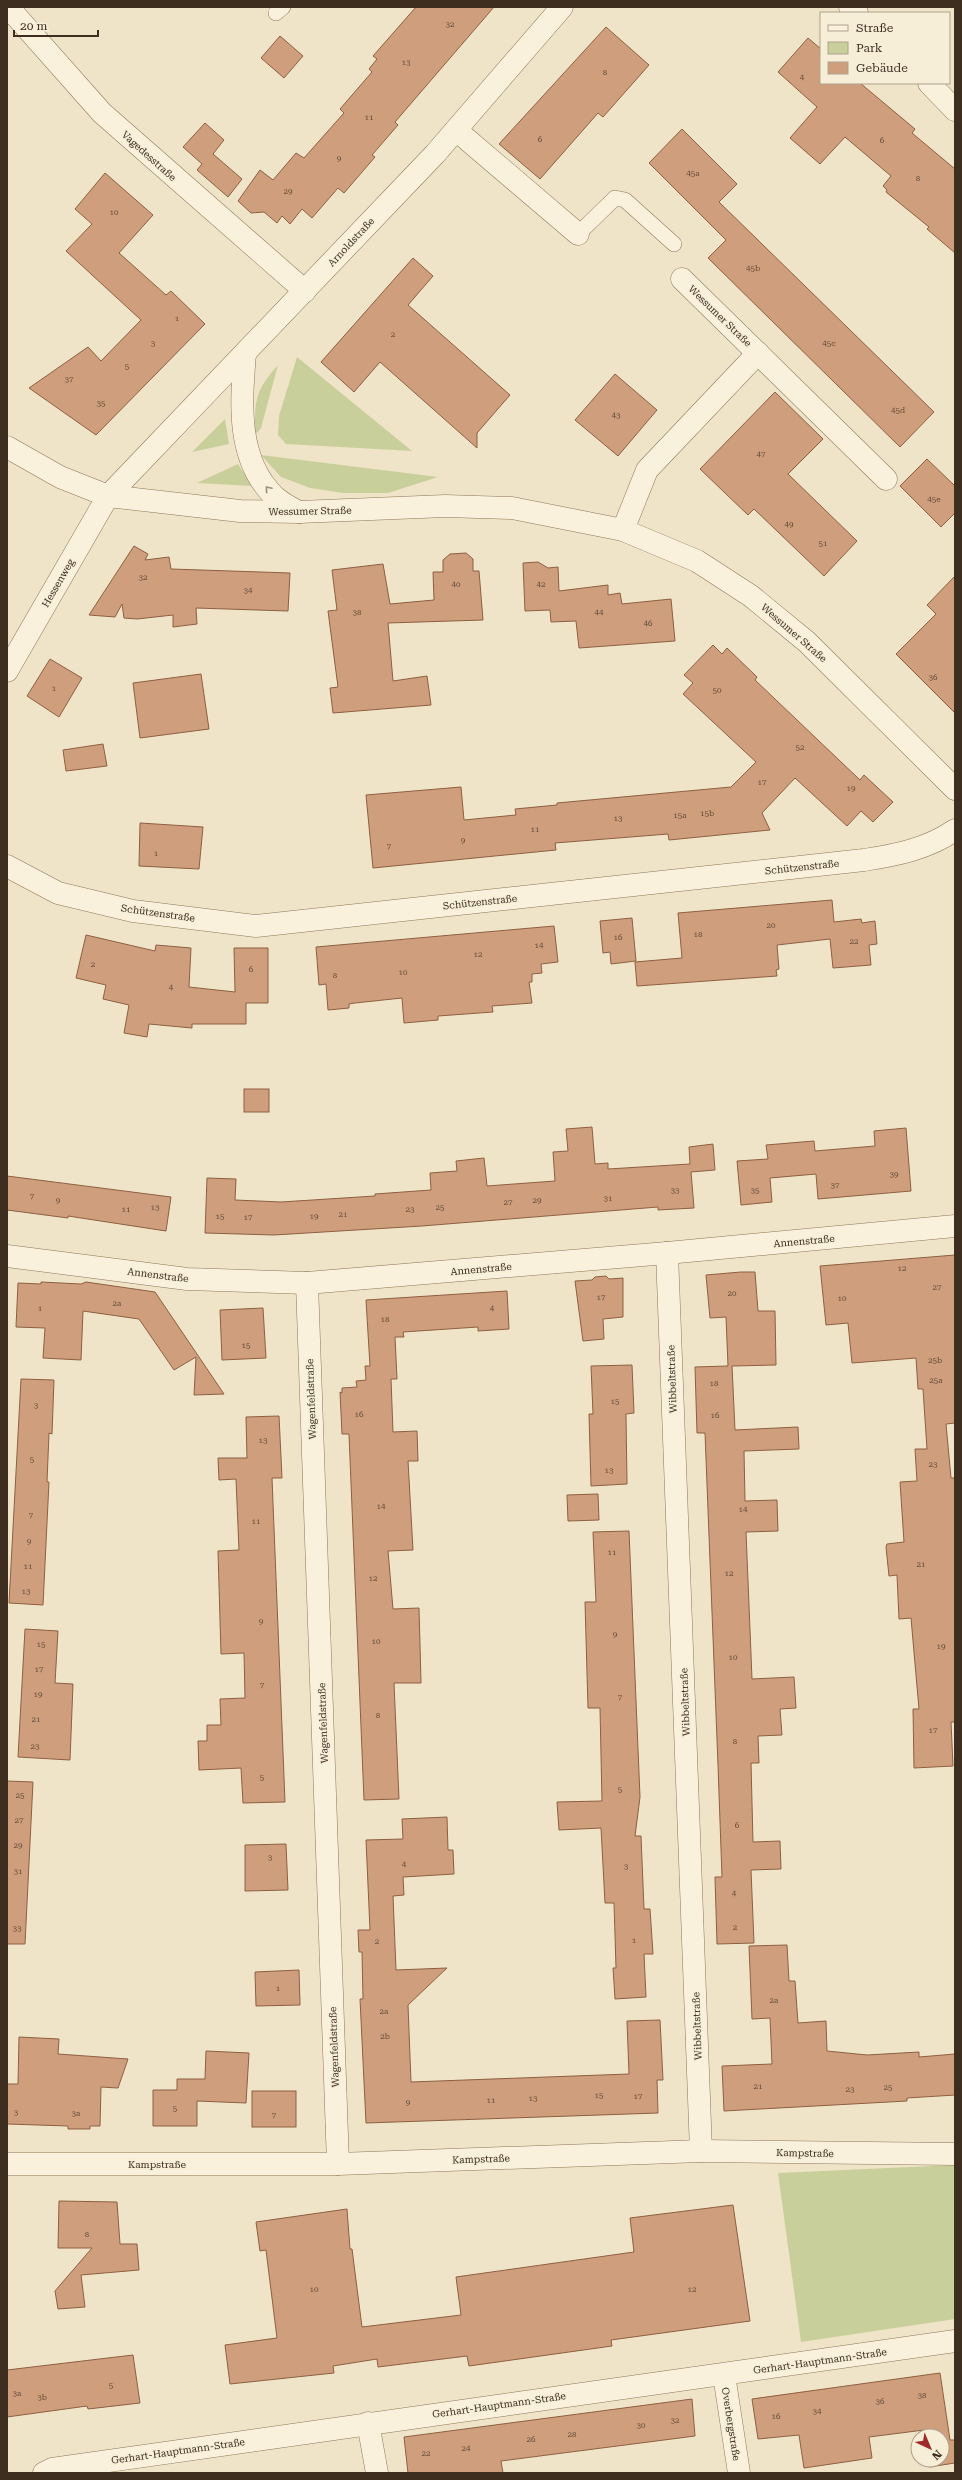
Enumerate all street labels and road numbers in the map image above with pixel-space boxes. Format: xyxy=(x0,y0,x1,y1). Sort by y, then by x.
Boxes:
street label: Vagedesstraße xyxy=(120,129,179,183)
street label: Arnoldstraße xyxy=(326,215,377,269)
street label: Wessumer Straße xyxy=(686,283,754,349)
street label: Wessumer Straße xyxy=(268,505,352,517)
street label: Hessenweg xyxy=(40,557,76,609)
street label: Wessumer Straße xyxy=(759,602,829,665)
street label: Schützenstraße xyxy=(764,858,840,876)
street label: Schützenstraße xyxy=(442,893,518,911)
street label: Schützenstraße xyxy=(120,902,196,924)
street label: Annenstraße xyxy=(773,1233,836,1249)
street label: Annenstraße xyxy=(450,1261,513,1277)
street label: Annenstraße xyxy=(127,1266,190,1284)
street label: Wibbeltstraße xyxy=(665,1344,679,1413)
street label: Wagenfeldstraße xyxy=(304,1358,318,1440)
street label: Wibbeltstraße xyxy=(678,1667,692,1736)
street label: Wagenfeldstraße xyxy=(316,1682,330,1764)
street label: Wibbeltstraße xyxy=(690,1991,704,2060)
street label: Wagenfeldstraße xyxy=(327,2006,341,2088)
street label: Kampstraße xyxy=(776,2147,835,2159)
street label: Kampstraße xyxy=(452,2152,511,2166)
street label: Kampstraße xyxy=(128,2159,186,2170)
street label: Gerhart-Hauptmann-Straße xyxy=(752,2346,888,2376)
street label: Overbergstraße xyxy=(720,2386,742,2462)
street label: Gerhart-Hauptmann-Straße xyxy=(431,2390,567,2420)
street label: Gerhart-Hauptmann-Straße xyxy=(110,2436,246,2466)

